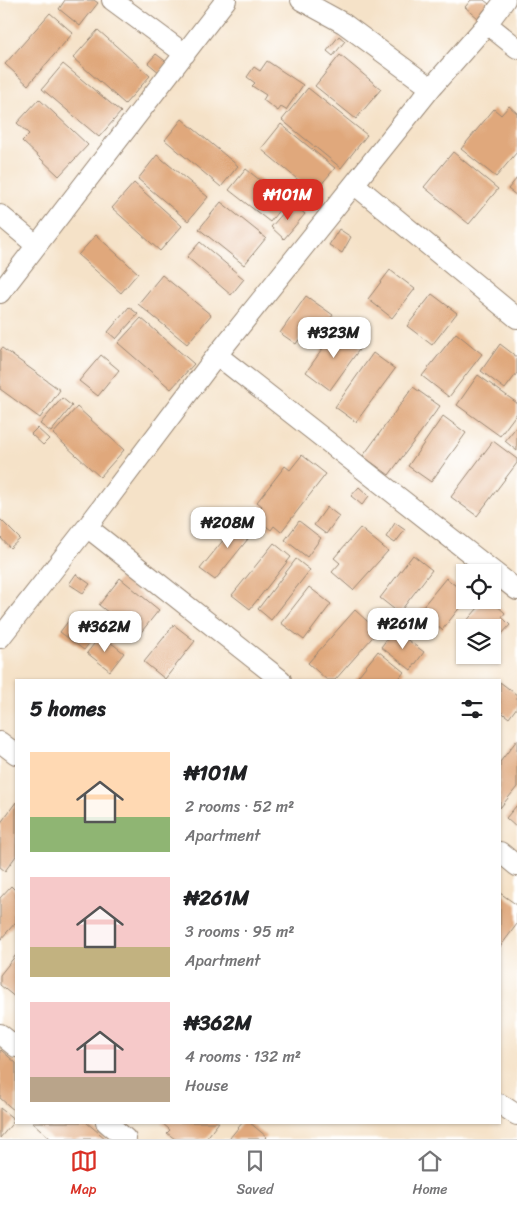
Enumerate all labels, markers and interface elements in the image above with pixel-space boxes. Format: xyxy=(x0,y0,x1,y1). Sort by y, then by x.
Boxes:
pin: ₦101M xyxy=(253,178,323,221)
text: ₦101M xyxy=(264,180,312,209)
pin: ₦323M xyxy=(299,316,369,359)
text: ₦323M xyxy=(309,318,359,347)
pin: ₦208M xyxy=(193,506,263,549)
text: ₦208M xyxy=(202,508,254,537)
map controls xyxy=(456,564,501,664)
button: locate xyxy=(456,564,501,609)
pin: ₦261M xyxy=(368,608,438,650)
text: ₦261M xyxy=(379,609,427,638)
pin: ₦362M xyxy=(70,610,140,653)
text: ₦362M xyxy=(80,612,130,641)
button: layers xyxy=(456,619,501,664)
text: 5 homes xyxy=(30,690,106,728)
icon: filters xyxy=(458,695,486,723)
text: ₦101M xyxy=(185,754,247,792)
icon: home xyxy=(70,772,130,832)
text: 2 rooms · 52 m² xyxy=(185,792,294,821)
text: Apartment xyxy=(185,821,261,850)
text: ₦261M xyxy=(185,879,249,917)
icon: home xyxy=(70,897,130,957)
text: 3 rooms · 95 m² xyxy=(185,917,295,946)
text: Apartment xyxy=(185,946,261,975)
text: ₦362M xyxy=(185,1004,252,1042)
icon: home xyxy=(70,1022,130,1082)
text: 4 rooms · 132 m² xyxy=(185,1042,301,1071)
text: House xyxy=(185,1071,228,1100)
tab: Map xyxy=(70,1147,98,1202)
tab: Saved xyxy=(237,1147,273,1202)
tab: Home xyxy=(412,1147,447,1202)

